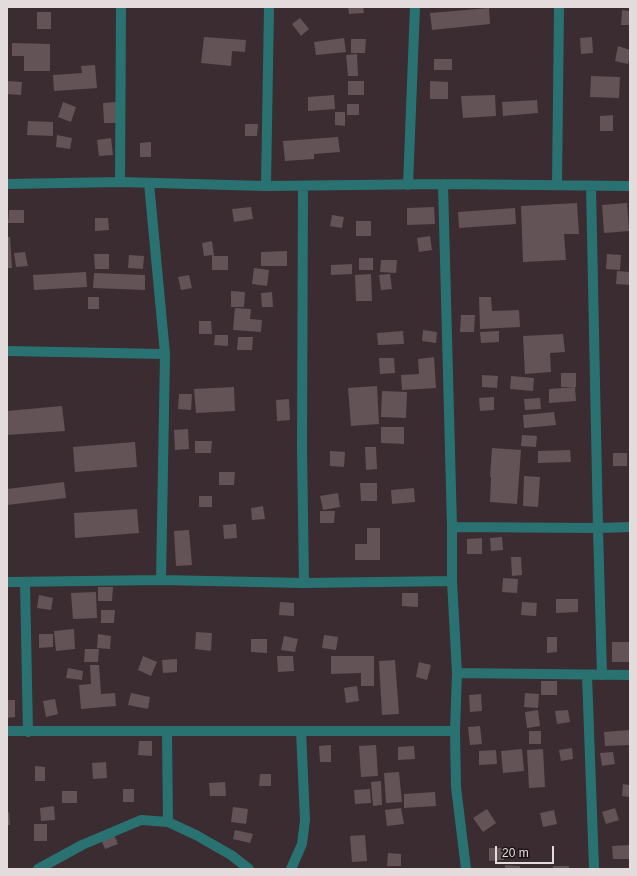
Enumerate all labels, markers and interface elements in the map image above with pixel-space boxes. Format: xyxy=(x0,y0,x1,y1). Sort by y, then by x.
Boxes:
scale bar xyxy=(497,838,556,864)
text: 20 m xyxy=(502,846,529,860)

